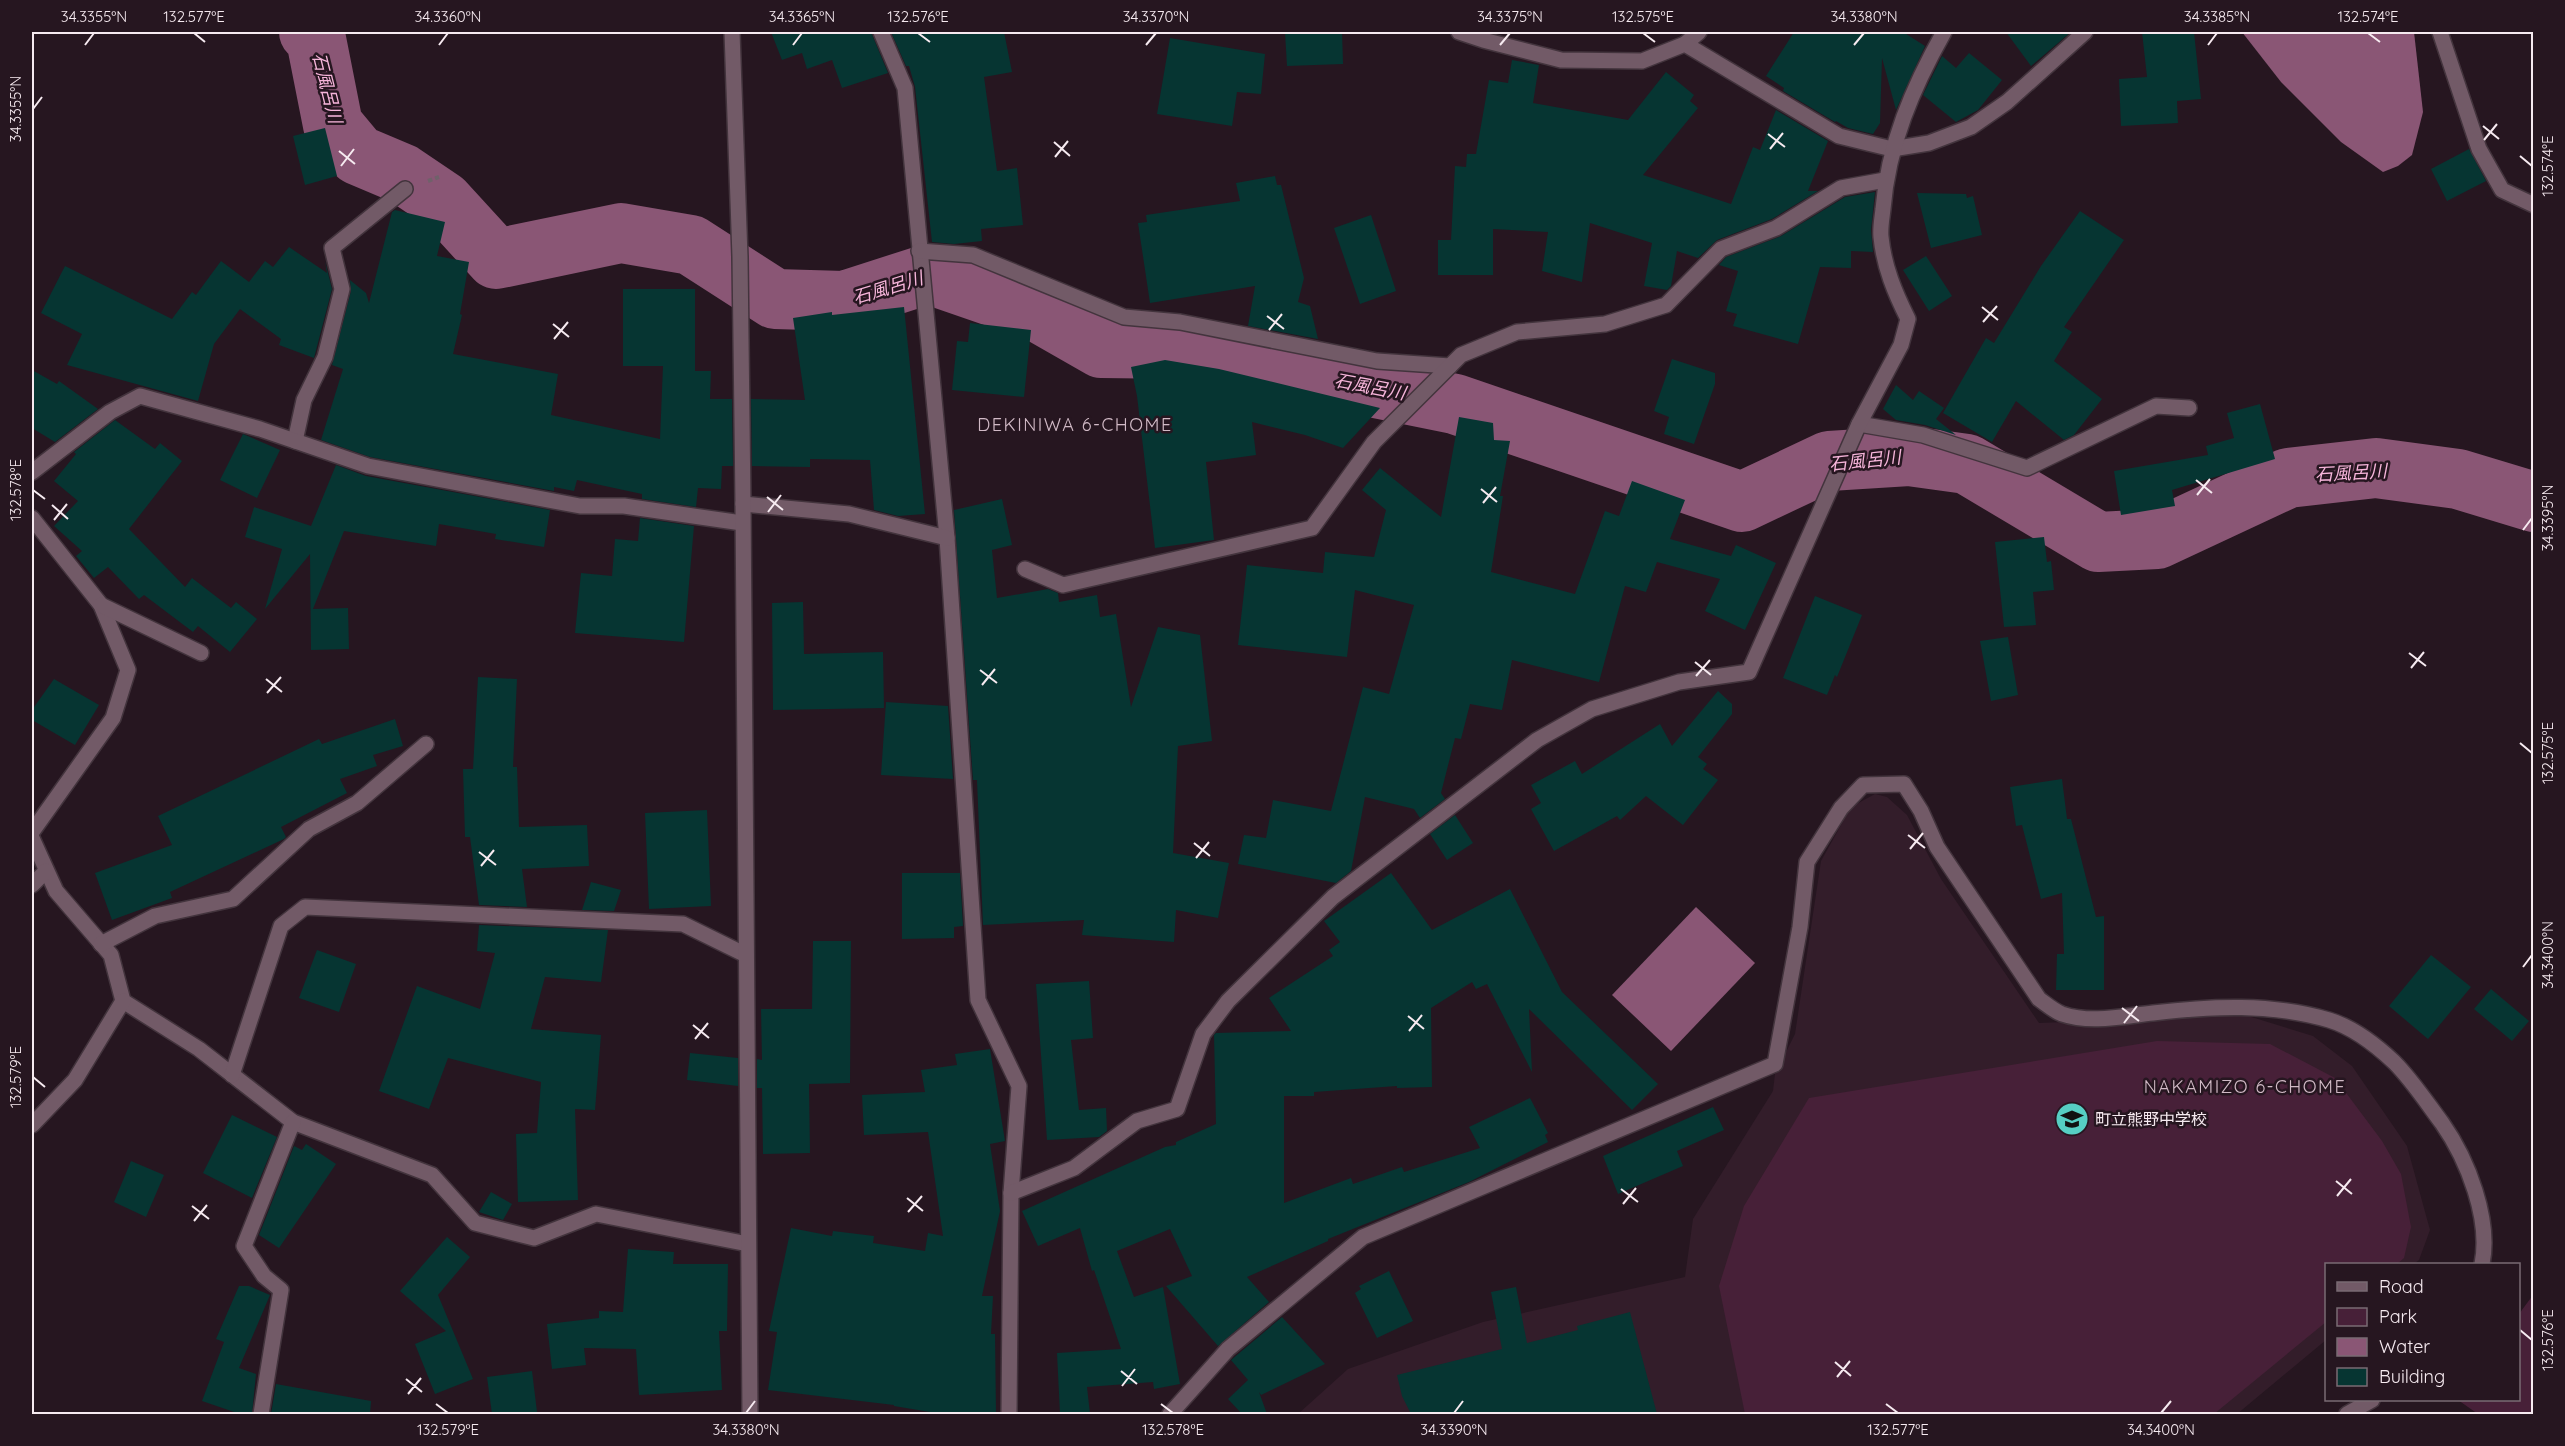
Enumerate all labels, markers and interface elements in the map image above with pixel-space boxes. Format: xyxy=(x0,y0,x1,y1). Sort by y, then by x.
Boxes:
text: 34.3355°N xyxy=(61,7,127,26)
text: 132.577°E xyxy=(163,7,225,26)
text: 34.3360°N xyxy=(414,7,482,26)
text: 34.3365°N xyxy=(769,7,835,26)
text: 132.576°E xyxy=(887,7,949,26)
text: 34.3370°N xyxy=(1123,7,1189,26)
text: 34.3375°N xyxy=(1477,7,1543,26)
text: 132.575°E xyxy=(1612,7,1674,26)
text: 34.3380°N xyxy=(1830,7,1898,26)
text: 34.3385°N xyxy=(2184,7,2250,26)
text: 132.574°E xyxy=(2337,7,2399,26)
water label: 石風呂川 xyxy=(308,50,348,128)
text: 34.3355°N xyxy=(6,76,25,142)
text: 132.574°E xyxy=(2538,135,2557,197)
water label: 石風呂川 xyxy=(850,265,928,309)
water label: 石風呂川 xyxy=(1333,368,1410,405)
district label: DEKINIWA 6-CHOME xyxy=(977,413,1173,436)
water label: 石風呂川 xyxy=(1828,445,1904,476)
text: 132.578°E xyxy=(6,459,25,521)
water label: 石風呂川 xyxy=(2314,459,2390,486)
text: 34.3395°N xyxy=(2538,485,2557,551)
text: 132.575°E xyxy=(2538,722,2557,784)
text: 34.3400°N xyxy=(2538,921,2557,989)
text: 132.579°E xyxy=(6,1046,25,1108)
district label: NAKAMIZO 6-CHOME xyxy=(2144,1075,2346,1098)
school or university icon: 町立熊野中学校 xyxy=(2054,1101,2090,1137)
place label: 町立熊野中学校 xyxy=(2095,1109,2207,1129)
legend xyxy=(2325,1263,2520,1401)
text: Road xyxy=(2379,1275,2424,1298)
text: Park xyxy=(2379,1305,2417,1328)
text: 132.576°E xyxy=(2538,1309,2557,1371)
text: Water xyxy=(2379,1335,2430,1358)
text: Building xyxy=(2379,1365,2445,1388)
text: 132.579°E xyxy=(417,1420,479,1439)
text: 34.3380°N xyxy=(712,1420,780,1439)
text: 132.578°E xyxy=(1142,1420,1204,1439)
text: 34.3390°N xyxy=(1420,1420,1488,1439)
text: 132.577°E xyxy=(1867,1420,1929,1439)
text: 34.3400°N xyxy=(2127,1420,2195,1439)

